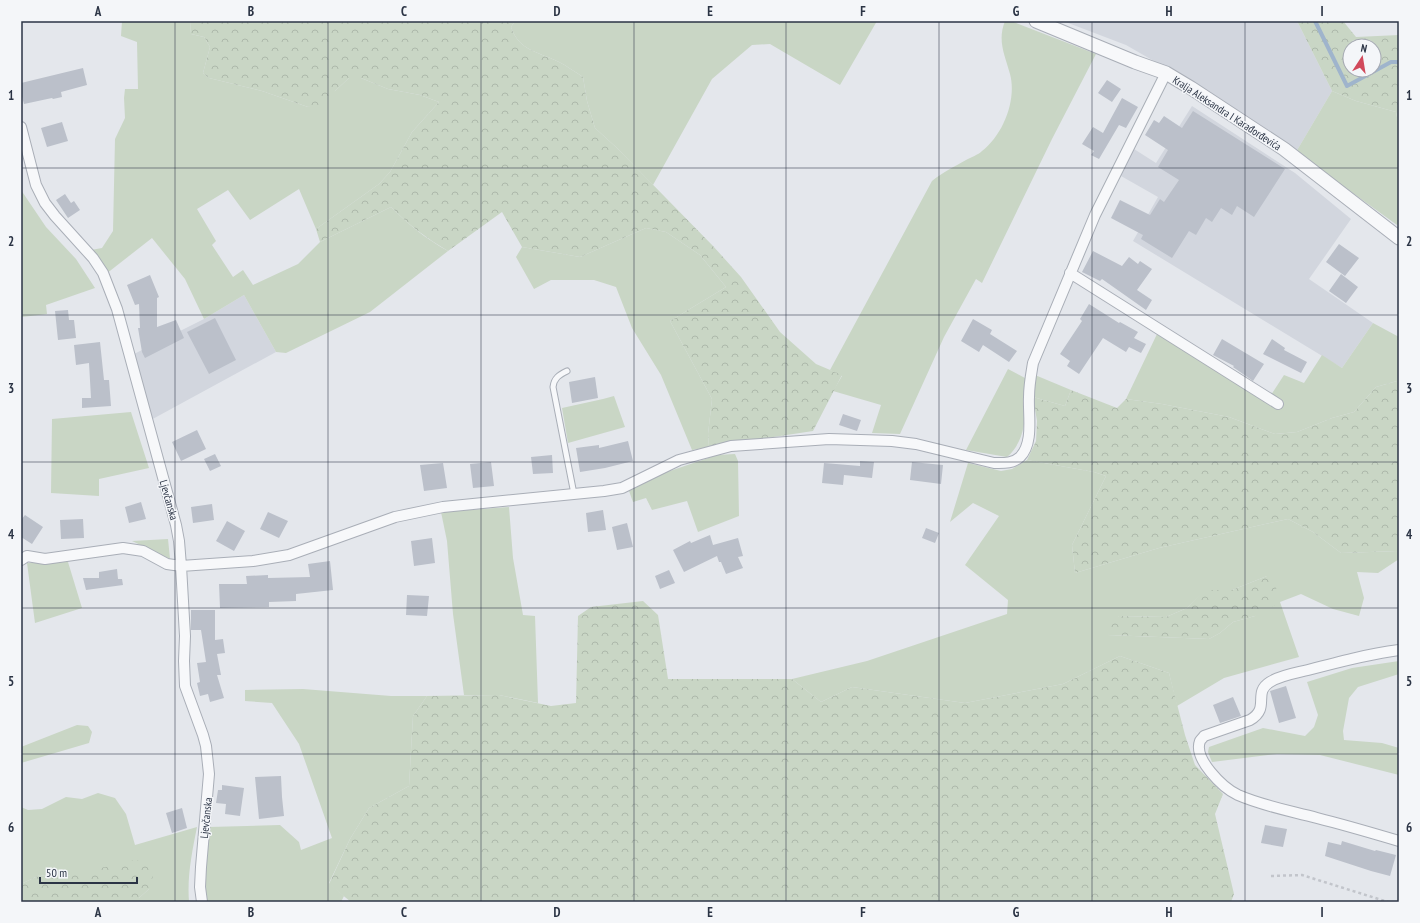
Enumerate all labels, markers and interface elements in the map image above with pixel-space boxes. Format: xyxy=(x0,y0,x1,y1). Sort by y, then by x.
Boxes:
text: A xyxy=(94,3,102,20)
text: B xyxy=(248,3,254,20)
text: C xyxy=(401,3,407,20)
text: D xyxy=(554,3,561,20)
text: E xyxy=(707,3,713,20)
text: F xyxy=(860,3,866,20)
text: G xyxy=(1013,3,1020,20)
text: H xyxy=(1166,3,1173,20)
text: I xyxy=(1320,3,1324,20)
north arrow xyxy=(1342,38,1382,78)
text: N xyxy=(1360,41,1368,56)
street label: Kralja Aleksandra I Karađorđevića xyxy=(1170,73,1284,153)
text: 1 xyxy=(8,87,14,104)
text: 1 xyxy=(1406,87,1412,104)
text: 2 xyxy=(8,233,14,250)
text: 2 xyxy=(1406,233,1412,250)
text: 3 xyxy=(8,380,14,397)
text: 3 xyxy=(1406,380,1412,397)
street label: Ljevčanska xyxy=(157,478,181,522)
text: 4 xyxy=(8,526,15,543)
text: 4 xyxy=(1406,526,1413,543)
text: 5 xyxy=(8,673,14,690)
text: 5 xyxy=(1406,673,1412,690)
street label: Ljevčanska xyxy=(197,797,215,839)
text: 6 xyxy=(8,819,14,836)
text: 6 xyxy=(1406,819,1412,836)
scale bar xyxy=(40,859,137,885)
text: 50 m xyxy=(46,865,67,880)
text: A xyxy=(94,904,102,921)
text: B xyxy=(248,904,254,921)
text: C xyxy=(401,904,407,921)
text: D xyxy=(554,904,561,921)
text: E xyxy=(707,904,713,921)
text: F xyxy=(860,904,866,921)
text: G xyxy=(1013,904,1020,921)
text: H xyxy=(1166,904,1173,921)
text: I xyxy=(1320,904,1324,921)

